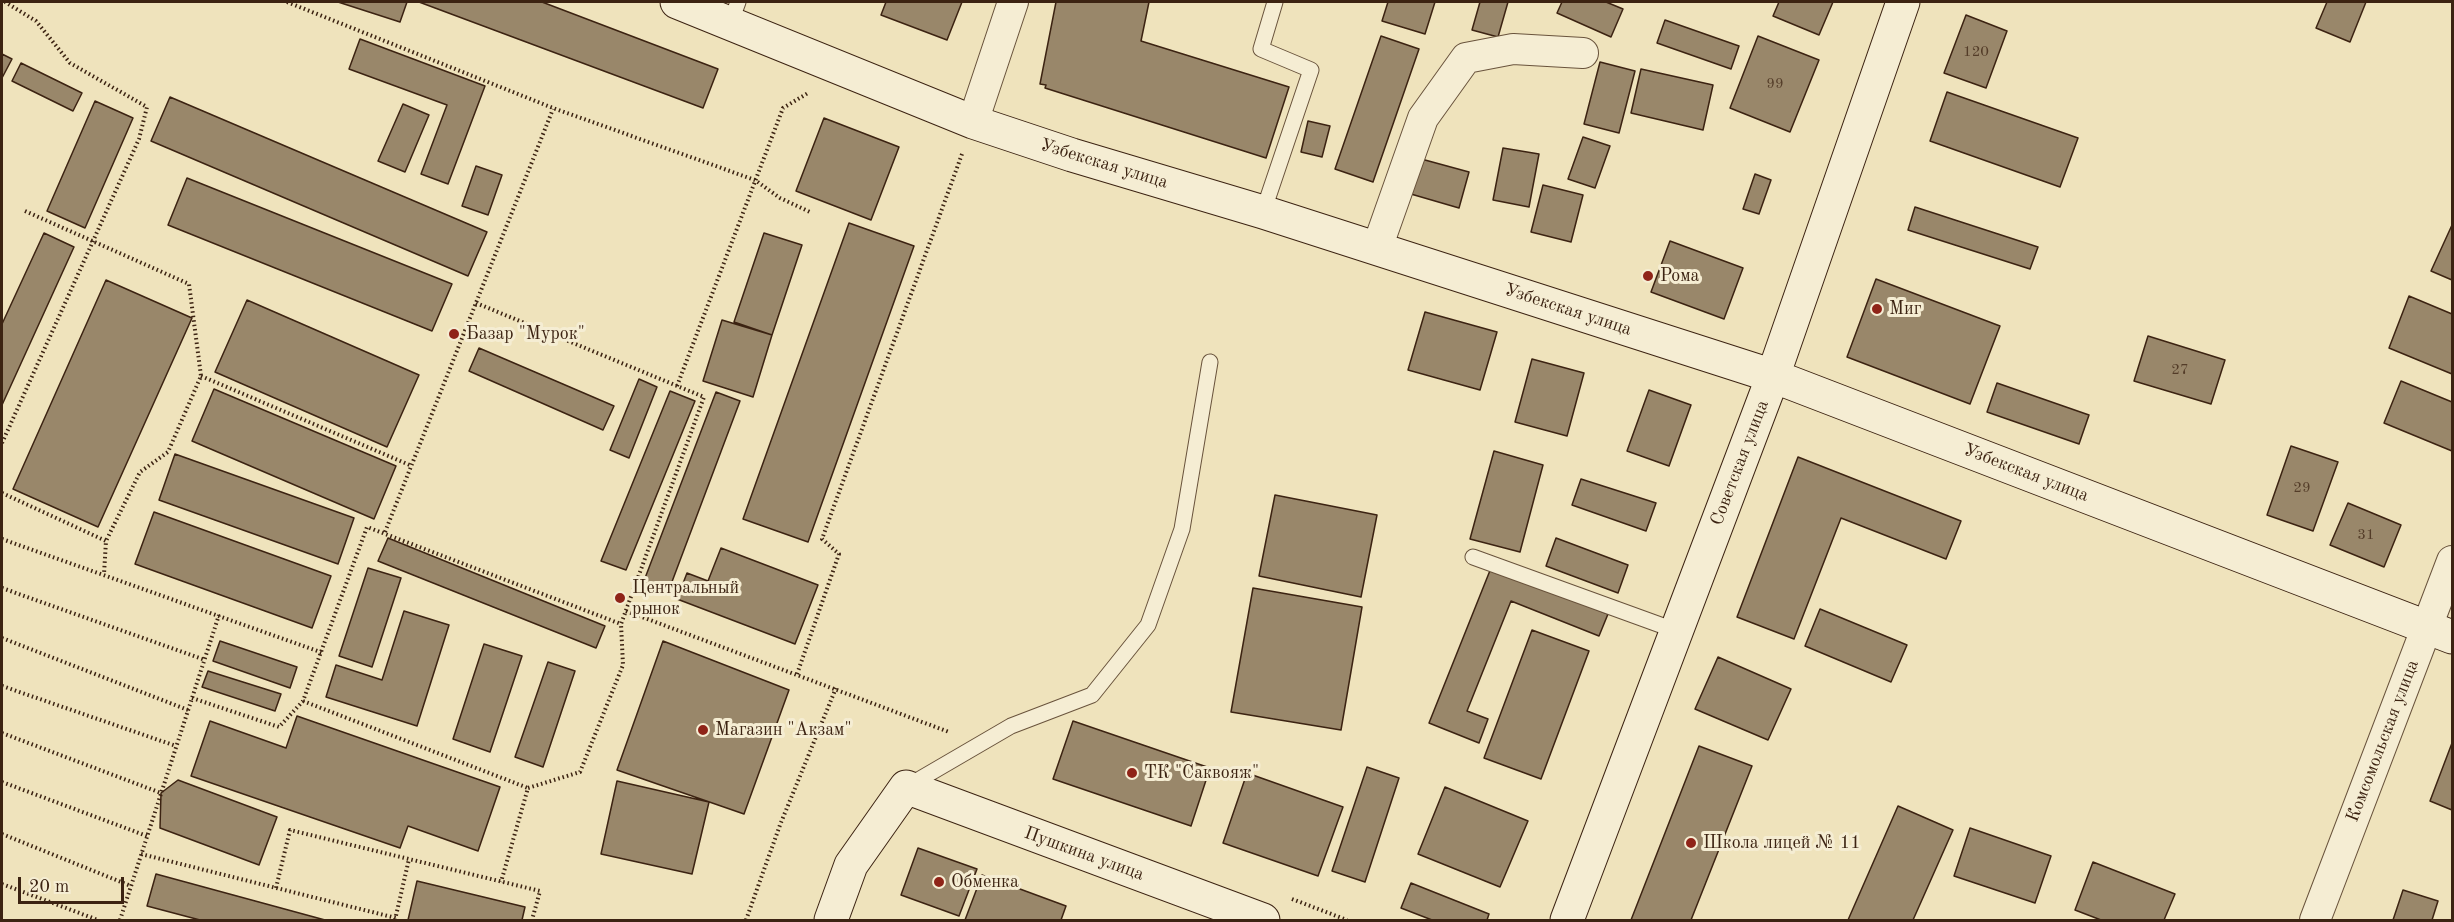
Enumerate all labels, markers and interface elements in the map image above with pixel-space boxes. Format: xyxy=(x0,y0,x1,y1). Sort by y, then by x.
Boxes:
house number: 120 xyxy=(1963,43,1989,61)
house number: 99 xyxy=(1766,75,1784,93)
street label: Узбекская улица xyxy=(1038,134,1170,194)
place label: Рома xyxy=(1660,265,1699,287)
marker: Рома xyxy=(1641,269,1655,283)
street label: Узбекская улица xyxy=(1502,279,1634,341)
place label: Миг xyxy=(1889,298,1922,320)
marker: Миг xyxy=(1870,302,1884,316)
place label: Базар "Мурок" xyxy=(466,323,585,345)
marker: Базар "Мурок" xyxy=(447,327,461,341)
house number: 27 xyxy=(2171,361,2189,379)
street label: Советская улица xyxy=(1706,397,1774,529)
street label: Узбекская улица xyxy=(1960,439,2092,507)
house number: 29 xyxy=(2293,479,2311,497)
house number: 31 xyxy=(2357,526,2375,544)
place label: Центральный рынок xyxy=(632,577,739,620)
marker: Центральный рынок xyxy=(613,591,627,605)
street label: Комсомольская улица xyxy=(2342,657,2424,825)
place label: Магазин "Акзам" xyxy=(715,719,852,741)
marker: Магазин "Акзам" xyxy=(696,723,710,737)
place label: ТК "Саквояж" xyxy=(1144,762,1259,784)
marker: ТК "Саквояж" xyxy=(1125,766,1139,780)
street label: Пушкина улица xyxy=(1021,822,1147,886)
place label: Школа лицей № 11 xyxy=(1703,832,1861,854)
marker: Школа лицей № 11 xyxy=(1684,836,1698,850)
scale bar xyxy=(21,865,128,903)
place label: Обменка xyxy=(951,871,1019,893)
marker: Обменка xyxy=(932,875,946,889)
text: 20 m xyxy=(29,878,69,896)

